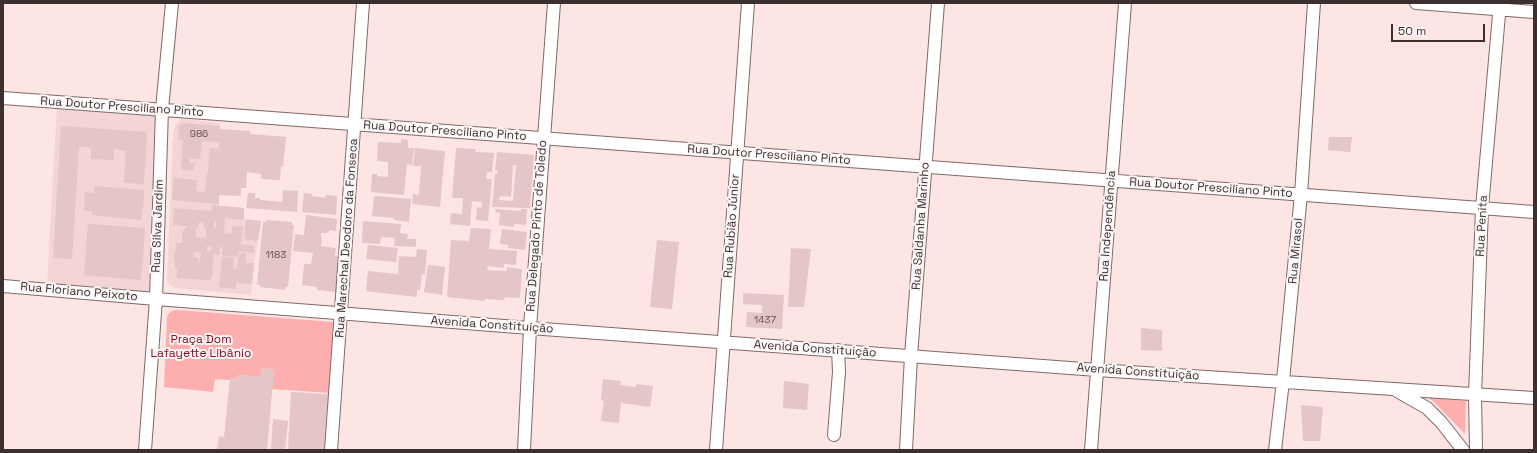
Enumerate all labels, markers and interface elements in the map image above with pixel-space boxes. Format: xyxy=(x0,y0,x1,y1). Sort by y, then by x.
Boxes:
scale bar xyxy=(1393,16,1487,42)
text: 50 m xyxy=(1398,23,1426,39)
street label: Rua Doutor Presciliano Pinto xyxy=(40,94,204,120)
street label: Rua Doutor Presciliano Pinto xyxy=(363,118,527,144)
house number: 986 xyxy=(190,128,208,140)
street label: Rua Marechal Deodoro da Fonseca xyxy=(333,138,361,338)
street label: Rua Delegado Pinto de Toledo xyxy=(524,140,550,312)
street label: Rua Doutor Presciliano Pinto xyxy=(687,142,851,168)
street label: Rua Saldanha Marinho xyxy=(909,162,933,290)
street label: Rua Independência xyxy=(1097,170,1119,282)
street label: Rua Rubião Júnior xyxy=(721,174,743,278)
street label: Rua Doutor Presciliano Pinto xyxy=(1129,175,1293,201)
street label: Rua Silva Jardim xyxy=(149,179,167,273)
street label: Rua Penita xyxy=(1473,195,1491,257)
street label: Rua Mirasol xyxy=(1286,217,1306,285)
house number: 1183 xyxy=(266,249,286,261)
street label: Rua Floriano Peixoto xyxy=(20,280,138,304)
street label: Avenida Constituição xyxy=(430,314,554,336)
house number: 1437 xyxy=(754,314,776,326)
park label: Praça Dom Lafayette Libânio xyxy=(151,333,251,361)
street label: Avenida Constituição xyxy=(753,338,877,360)
street label: Avenida Constituição xyxy=(1076,361,1200,383)

